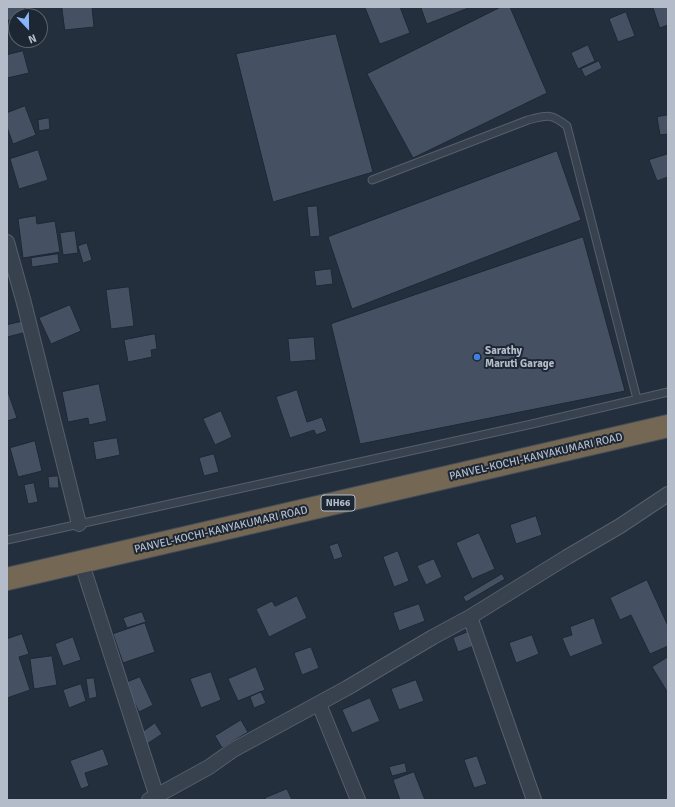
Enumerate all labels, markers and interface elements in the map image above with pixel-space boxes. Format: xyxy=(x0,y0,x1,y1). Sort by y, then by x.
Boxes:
north arrow xyxy=(8,8,48,48)
text: N xyxy=(26,31,38,46)
place label: Sarathy Maruti Garage xyxy=(485,344,554,370)
marker: Sarathy Maruti Garage xyxy=(472,352,482,362)
street label: PANVEL-KOCHI-KANYAKUMARI ROAD xyxy=(448,431,624,483)
road number: NH66 xyxy=(321,495,355,511)
street label: PANVEL-KOCHI-KANYAKUMARI ROAD xyxy=(133,504,309,556)

